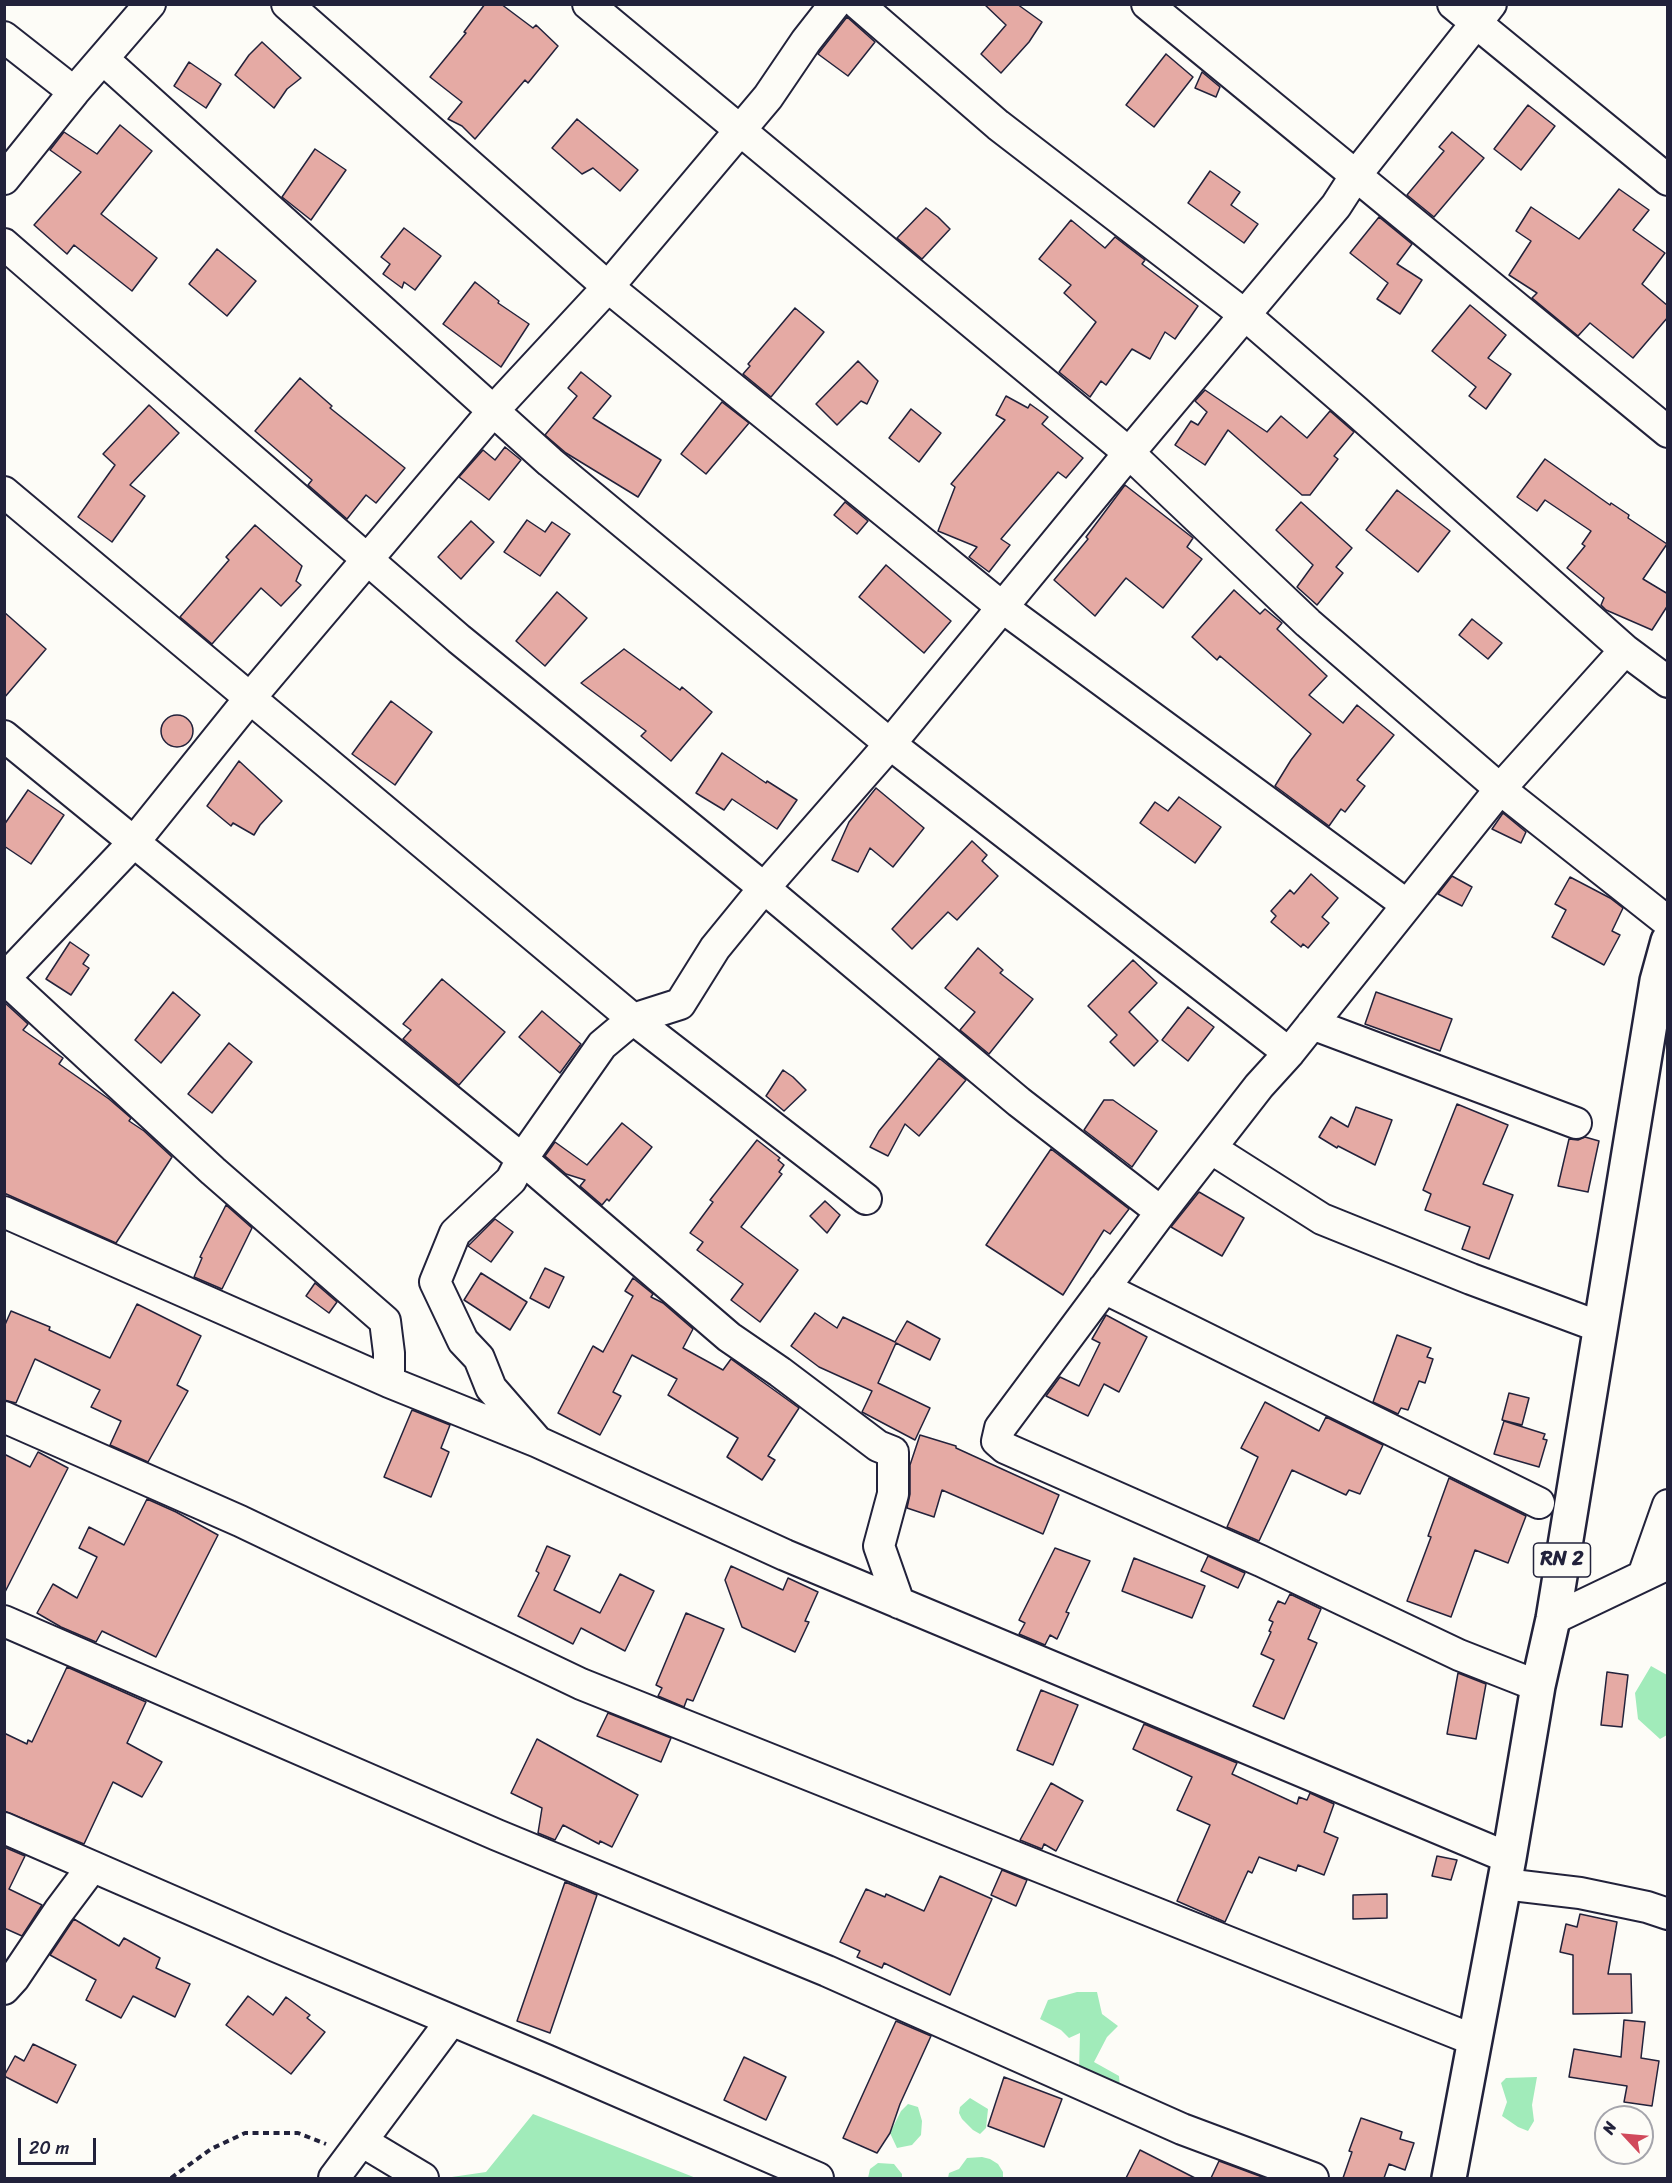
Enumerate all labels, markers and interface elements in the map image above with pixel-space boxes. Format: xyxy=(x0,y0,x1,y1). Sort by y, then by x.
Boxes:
road number: RN 2 xyxy=(1534,1543,1590,1577)
north arrow xyxy=(1594,2105,1654,2165)
text: N xyxy=(1594,2116,1625,2139)
scale bar xyxy=(21,2126,99,2164)
text: 20 m xyxy=(29,2132,69,2164)

